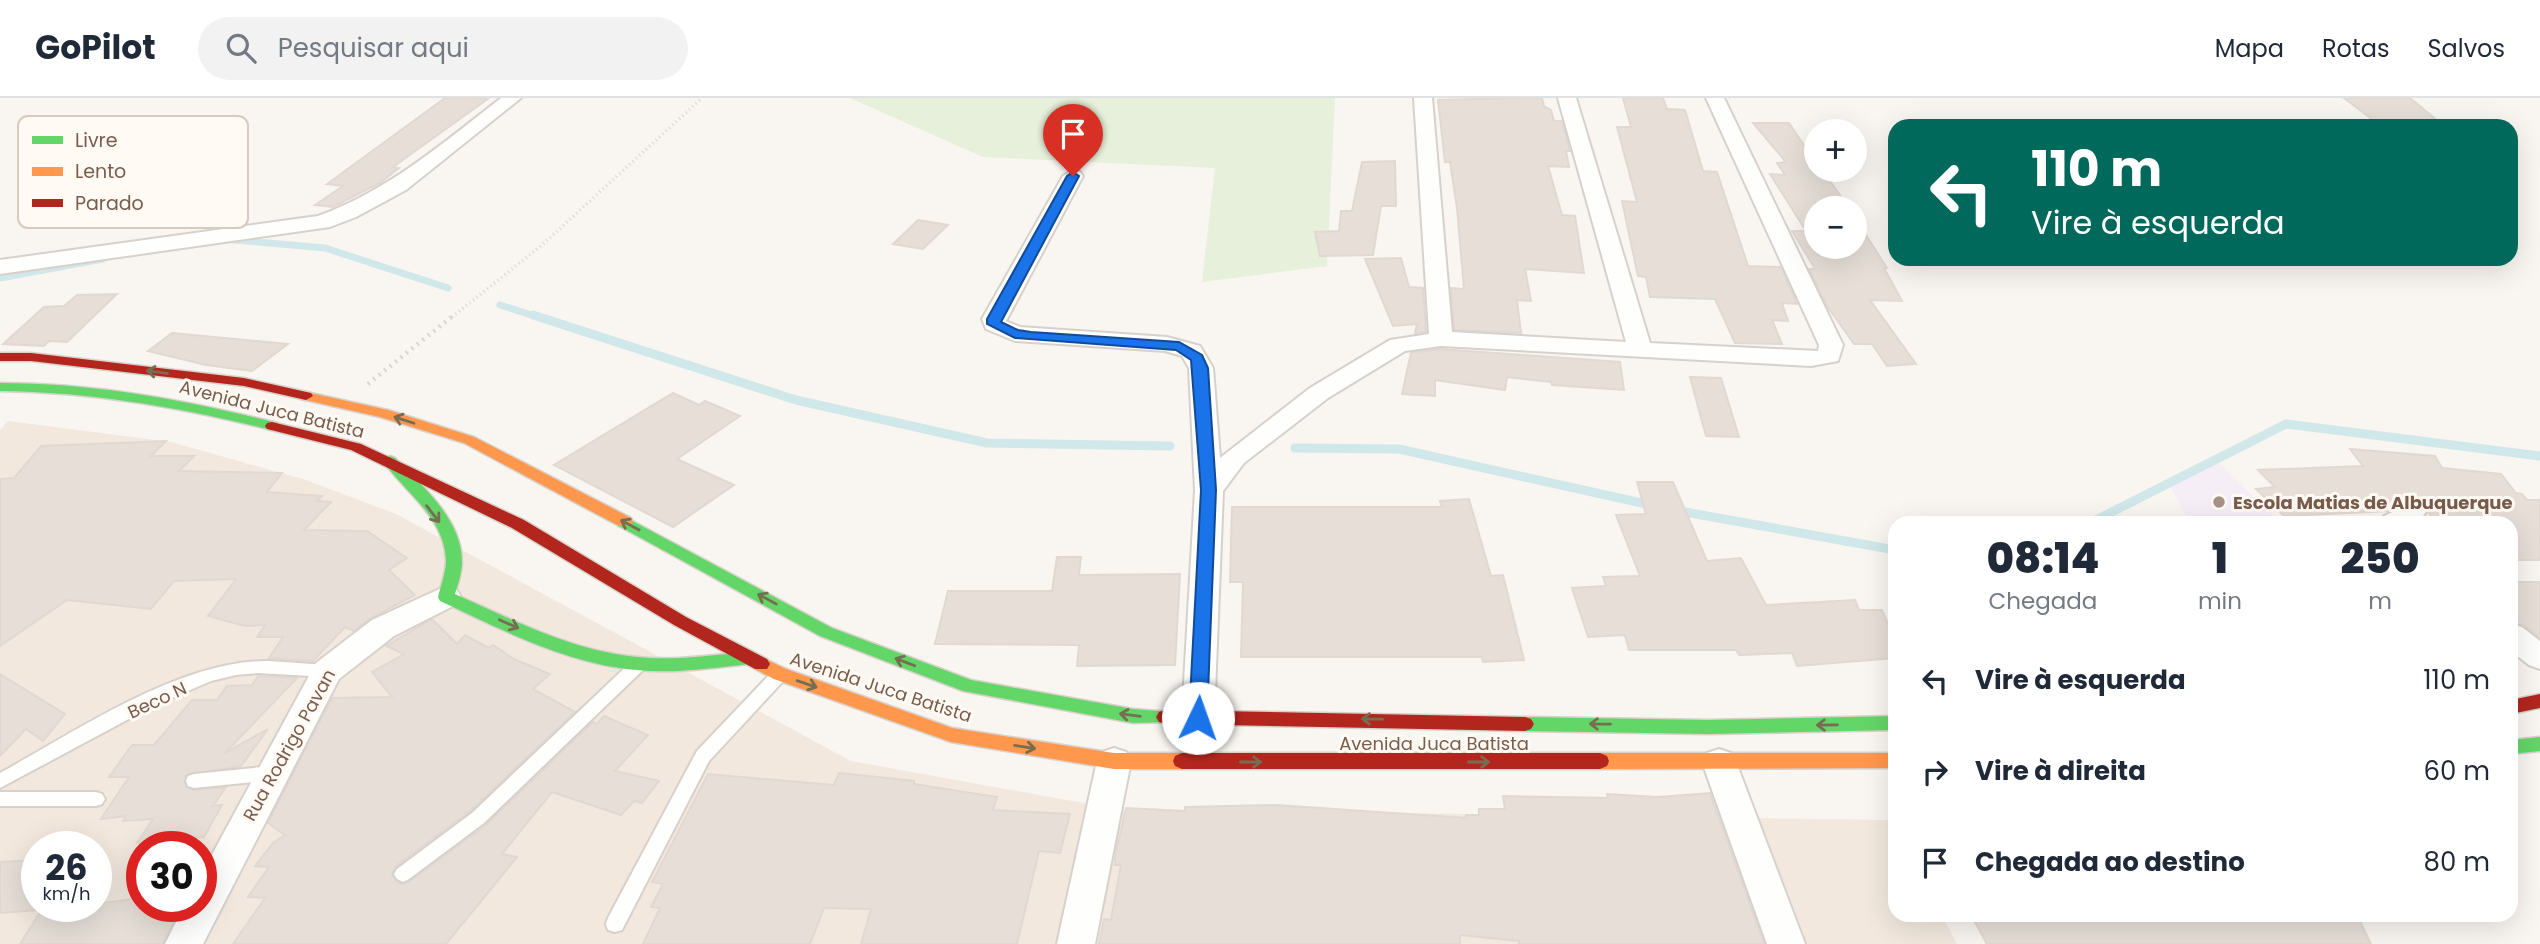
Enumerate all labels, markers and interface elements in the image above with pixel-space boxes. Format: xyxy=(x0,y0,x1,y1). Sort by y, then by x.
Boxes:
search box xyxy=(198,17,688,80)
text: GoPilot xyxy=(35,24,156,71)
icon: search xyxy=(222,29,260,67)
text: Pesquisar aqui xyxy=(278,30,469,66)
text: Mapa xyxy=(2215,32,2284,65)
text: Rotas xyxy=(2322,32,2389,65)
text: Salvos xyxy=(2427,32,2505,65)
pin xyxy=(1043,104,1103,176)
icon: arrive xyxy=(1054,115,1092,153)
legend xyxy=(18,116,248,228)
map controls xyxy=(1804,119,1867,259)
button: + xyxy=(1804,119,1867,182)
text: Livre xyxy=(75,127,117,154)
text: 110 m xyxy=(2031,135,2162,203)
icon: left xyxy=(1916,147,2007,238)
text: Lento xyxy=(75,158,126,185)
text: Parado xyxy=(75,190,144,217)
button: − xyxy=(1804,196,1867,259)
text: Vire à esquerda xyxy=(2031,200,2285,245)
one-way arrow xyxy=(146,365,169,378)
street label: Avenida Juca Batista xyxy=(177,374,367,444)
one-way arrow xyxy=(393,412,415,425)
place label: Escola Matias de Albuquerque xyxy=(2233,490,2513,515)
marker: Escola Matias de Albuquerque xyxy=(2211,494,2227,510)
one-way arrow xyxy=(426,504,441,522)
one-way arrow xyxy=(620,517,641,531)
text: 08:14 xyxy=(1986,529,2099,588)
text: 1 xyxy=(2212,529,2228,588)
text: 250 xyxy=(2340,529,2419,588)
text: Chegada xyxy=(1988,585,2097,617)
text: min xyxy=(2198,585,2242,617)
text: m xyxy=(2368,585,2392,617)
one-way arrow xyxy=(757,592,777,606)
one-way arrow xyxy=(497,618,519,631)
street label: Avenida Juca Batista xyxy=(787,646,975,728)
one-way arrow xyxy=(895,655,917,667)
icon: left xyxy=(1916,662,1954,700)
text: Vire à esquerda xyxy=(1975,662,2186,698)
text: 110 m xyxy=(2423,662,2490,698)
street label: Rua Rodrigo Pavan xyxy=(237,665,341,825)
street label: Beco N xyxy=(124,676,190,724)
one-way arrow xyxy=(795,679,817,691)
position arrow xyxy=(1161,681,1235,755)
one-way arrow xyxy=(1119,709,1142,722)
one-way arrow xyxy=(1361,712,1384,726)
one-way arrow xyxy=(1588,718,1611,731)
one-way arrow xyxy=(1816,718,1839,731)
street label: Avenida Juca Batista xyxy=(1339,731,1529,756)
one-way arrow xyxy=(1013,741,1036,754)
icon: right xyxy=(1916,753,1954,791)
text: Vire à direita xyxy=(1975,753,2146,789)
text: 60 m xyxy=(2423,753,2490,789)
one-way arrow xyxy=(1239,755,1262,769)
one-way arrow xyxy=(1467,755,1490,769)
speed limit sign: 30 xyxy=(126,831,217,922)
text: 26 xyxy=(45,843,88,892)
icon: arrive xyxy=(1916,844,1954,882)
text: Chegada ao destino xyxy=(1975,844,2245,880)
text: 80 m xyxy=(2424,844,2490,880)
text: km/h xyxy=(43,881,90,906)

